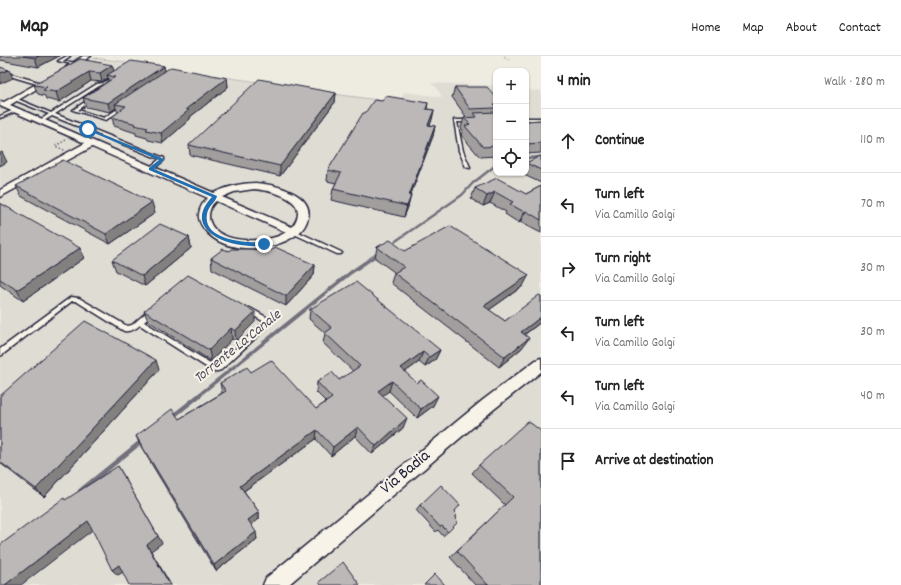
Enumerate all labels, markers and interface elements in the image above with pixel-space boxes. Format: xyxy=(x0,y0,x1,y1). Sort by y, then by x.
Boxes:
text: Map xyxy=(20,14,49,41)
text: Home xyxy=(691,18,720,38)
text: Map xyxy=(742,18,764,38)
text: About xyxy=(786,18,817,38)
text: Contact xyxy=(839,18,881,38)
map controls xyxy=(493,68,529,176)
button: + xyxy=(493,68,529,104)
text: 4 min xyxy=(557,70,591,94)
text: Walk · 280 m xyxy=(824,73,885,92)
button: − xyxy=(493,104,529,140)
route start xyxy=(79,120,97,138)
icon: ahead xyxy=(557,130,579,152)
text: Continue xyxy=(595,130,644,152)
text: 110 m xyxy=(860,131,885,150)
button: locate xyxy=(493,140,529,176)
text: Turn left xyxy=(595,184,644,206)
icon: left xyxy=(557,194,579,216)
text: 70 m xyxy=(861,195,885,214)
text: Via Camillo Golgi xyxy=(595,206,675,225)
route end xyxy=(255,235,273,253)
text: Turn right xyxy=(595,248,651,270)
icon: right xyxy=(557,258,579,280)
text: 30 m xyxy=(860,259,885,278)
text: Via Camillo Golgi xyxy=(595,270,675,289)
water label: Torrente La Canale xyxy=(190,304,287,389)
text: Turn left xyxy=(595,312,644,334)
icon: left xyxy=(557,322,579,344)
text: 30 m xyxy=(860,323,885,342)
text: Via Camillo Golgi xyxy=(595,334,675,353)
text: Turn left xyxy=(595,376,644,398)
icon: left xyxy=(557,386,579,408)
text: 40 m xyxy=(861,387,885,406)
text: Via Camillo Golgi xyxy=(595,398,675,417)
street label: Via Badia xyxy=(376,444,437,501)
icon: arrive xyxy=(557,450,579,472)
text: Arrive at destination xyxy=(595,450,713,472)

